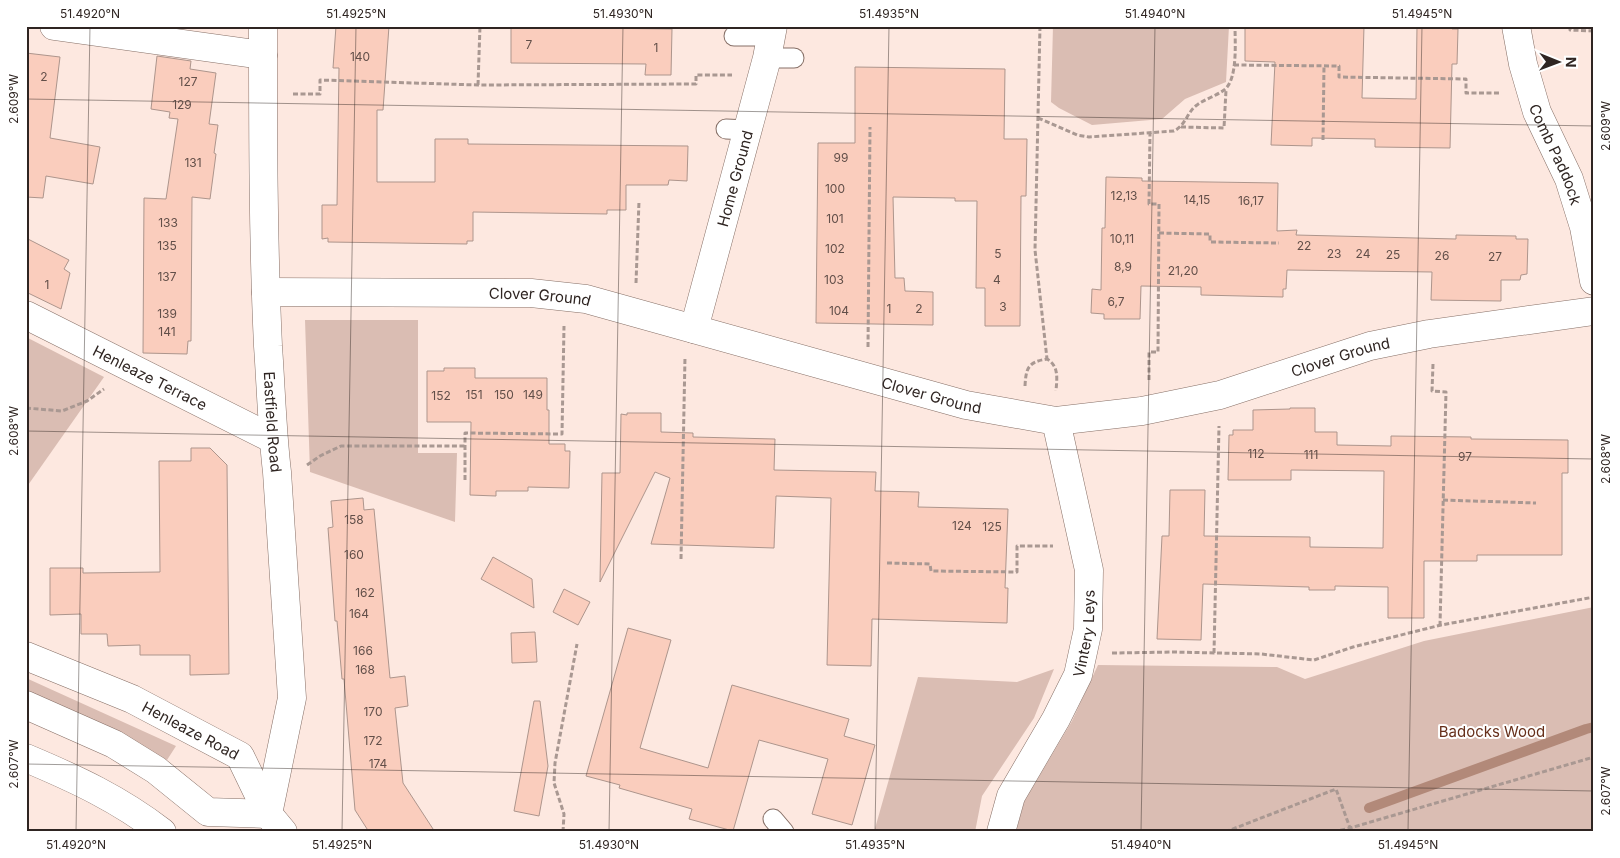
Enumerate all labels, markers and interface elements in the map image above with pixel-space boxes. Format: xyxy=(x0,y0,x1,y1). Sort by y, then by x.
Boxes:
text: 51.4920°N xyxy=(60,6,120,21)
text: 51.4925°N xyxy=(326,6,386,21)
text: 51.4930°N xyxy=(593,6,653,21)
text: 51.4935°N xyxy=(859,6,919,21)
text: 51.4940°N xyxy=(1125,6,1185,21)
text: 51.4945°N xyxy=(1392,6,1452,21)
house number: 7 xyxy=(526,37,533,52)
north arrow xyxy=(1532,38,1582,88)
house number: 1 xyxy=(654,40,658,55)
house number: 140 xyxy=(350,49,370,64)
text: N xyxy=(1563,57,1580,68)
house number: 2 xyxy=(40,69,48,84)
text: 2.609°W xyxy=(6,74,21,124)
house number: 127 xyxy=(179,74,198,89)
house number: 129 xyxy=(172,97,192,112)
text: 2.609°W xyxy=(1598,101,1613,151)
street label: Comb Paddock xyxy=(1526,102,1586,208)
street label: Home Ground xyxy=(713,128,757,229)
house number: 99 xyxy=(834,150,848,165)
house number: 131 xyxy=(184,155,202,170)
house number: 100 xyxy=(825,181,845,196)
house number: 12,13 xyxy=(1111,188,1137,203)
house number: 14,15 xyxy=(1184,192,1210,207)
house number: 16,17 xyxy=(1238,193,1264,208)
house number: 101 xyxy=(826,211,844,226)
house number: 133 xyxy=(158,215,178,230)
house number: 10,11 xyxy=(1110,231,1134,246)
house number: 135 xyxy=(157,238,177,253)
house number: 22 xyxy=(1297,238,1311,253)
house number: 102 xyxy=(825,241,845,256)
house number: 5 xyxy=(994,246,1002,261)
house number: 23 xyxy=(1327,246,1341,261)
house number: 24 xyxy=(1356,246,1371,261)
house number: 25 xyxy=(1386,247,1400,262)
house number: 26 xyxy=(1435,248,1449,263)
house number: 27 xyxy=(1488,249,1502,264)
house number: 8,9 xyxy=(1114,259,1132,274)
house number: 21,20 xyxy=(1168,263,1198,278)
house number: 137 xyxy=(157,269,177,284)
house number: 103 xyxy=(824,272,844,287)
house number: 4 xyxy=(993,272,1001,287)
house number: 1 xyxy=(45,277,49,292)
street label: Clover Ground xyxy=(489,283,593,309)
house number: 6,7 xyxy=(1107,294,1125,309)
house number: 3 xyxy=(999,299,1007,314)
house number: 1 xyxy=(887,301,891,316)
house number: 2 xyxy=(915,301,923,316)
house number: 104 xyxy=(829,303,849,318)
house number: 139 xyxy=(157,306,177,321)
house number: 141 xyxy=(158,324,176,339)
street label: Clover Ground xyxy=(1289,333,1392,381)
street label: Henleaze Terrace xyxy=(90,341,211,414)
street label: Eastfield Road xyxy=(260,371,286,473)
street label: Clover Ground xyxy=(880,372,983,417)
house number: 151 xyxy=(465,387,483,402)
house number: 150 xyxy=(494,387,514,402)
house number: 149 xyxy=(523,387,543,402)
house number: 152 xyxy=(431,388,451,403)
text: 2.608°W xyxy=(6,406,21,456)
text: 2.608°W xyxy=(1598,434,1613,484)
house number: 112 xyxy=(1247,446,1265,461)
house number: 111 xyxy=(1304,447,1318,462)
house number: 97 xyxy=(1458,449,1472,464)
house number: 158 xyxy=(344,512,364,527)
house number: 124 xyxy=(952,518,972,533)
house number: 125 xyxy=(982,519,1002,534)
house number: 160 xyxy=(344,547,364,562)
house number: 162 xyxy=(355,585,375,600)
street label: Vintery Leys xyxy=(1068,589,1098,679)
house number: 164 xyxy=(349,606,369,621)
house number: 166 xyxy=(353,643,373,658)
house number: 168 xyxy=(355,662,375,677)
street label: Henleaze Road xyxy=(139,697,243,763)
house number: 170 xyxy=(363,704,383,719)
park label: Badocks Wood xyxy=(1439,722,1545,741)
house number: 172 xyxy=(364,733,383,748)
text: 2.607°W xyxy=(6,739,21,789)
house number: 174 xyxy=(369,756,388,771)
text: 2.607°W xyxy=(1598,766,1613,816)
text: 51.4920°N xyxy=(46,837,106,852)
text: 51.4925°N xyxy=(312,837,372,852)
text: 51.4930°N xyxy=(579,837,639,852)
text: 51.4935°N xyxy=(845,837,905,852)
text: 51.4940°N xyxy=(1111,837,1171,852)
text: 51.4945°N xyxy=(1378,837,1438,852)

